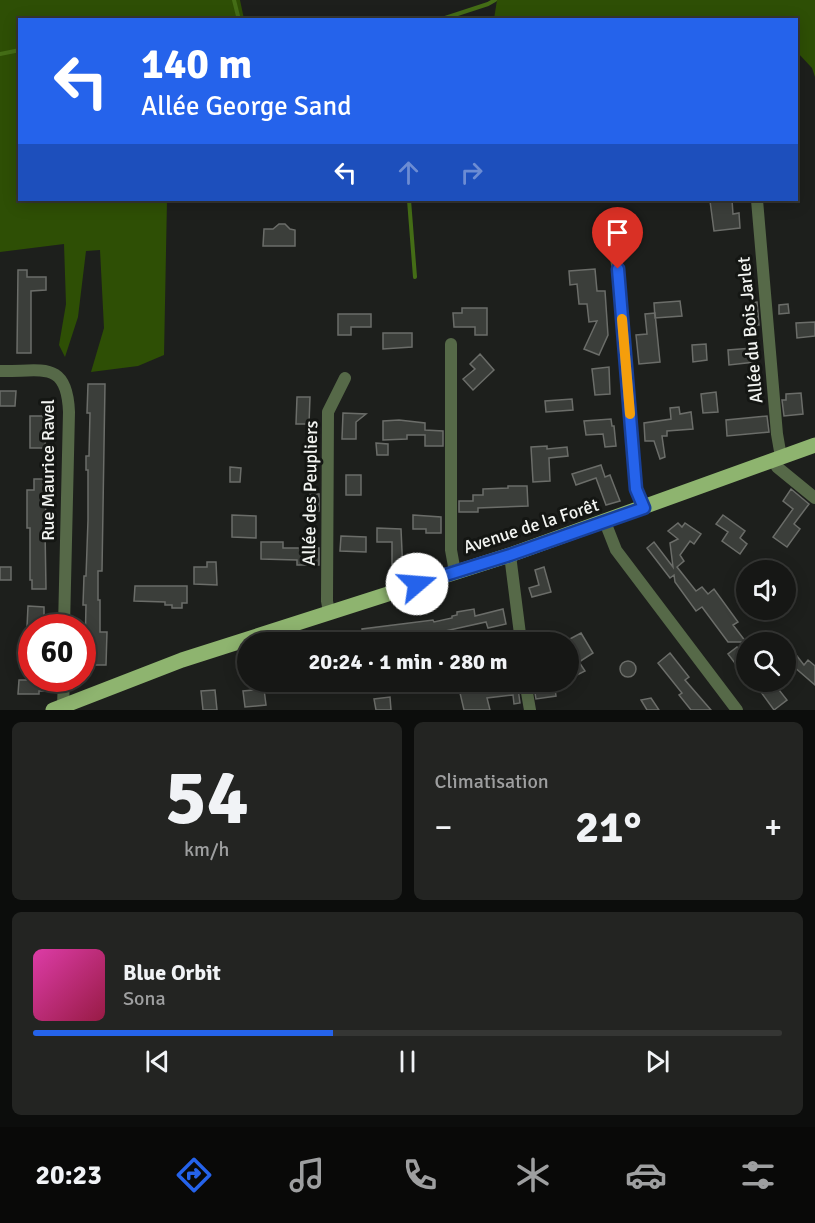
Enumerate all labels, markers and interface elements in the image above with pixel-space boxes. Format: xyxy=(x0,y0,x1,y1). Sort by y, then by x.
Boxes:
text: 140 m xyxy=(141,39,252,90)
icon: left xyxy=(42,42,120,120)
text: Allée George Sand xyxy=(141,90,352,123)
icon: left xyxy=(329,156,362,189)
icon: ahead xyxy=(392,156,425,189)
icon: right xyxy=(455,156,488,189)
pin xyxy=(592,207,643,269)
icon: arrive xyxy=(601,216,634,249)
street label: Allée du Bois Jarlet xyxy=(733,256,767,404)
street label: Rue Maurice Ravel xyxy=(37,399,59,541)
street label: Allée des Peupliers xyxy=(298,420,322,566)
street label: Avenue de la Forêt xyxy=(461,494,601,558)
position arrow xyxy=(385,552,449,616)
map controls xyxy=(736,560,796,692)
button: sound xyxy=(736,560,796,620)
speed limit sign: 60 xyxy=(18,614,96,692)
button: search xyxy=(736,632,796,692)
text: 20:24 · 1 min · 280 m xyxy=(308,648,508,675)
text: 54 xyxy=(165,750,249,846)
text: Climatisation xyxy=(435,769,549,794)
text: 21° xyxy=(575,800,642,855)
text: − xyxy=(435,807,452,848)
text: + xyxy=(764,807,782,848)
text: km/h xyxy=(184,837,229,862)
text: Blue Orbit xyxy=(123,959,221,986)
text: Sona xyxy=(123,986,166,1011)
icon: previous xyxy=(141,1045,174,1078)
icon: pause xyxy=(391,1045,424,1078)
icon: next xyxy=(641,1045,674,1078)
icon: directions xyxy=(173,1154,215,1196)
icon: music xyxy=(286,1154,328,1196)
icon: phone xyxy=(399,1154,441,1196)
icon: climate xyxy=(512,1154,554,1196)
icon: car xyxy=(625,1154,667,1196)
icon: filters xyxy=(737,1154,779,1196)
text: 20:23 xyxy=(35,1159,102,1192)

